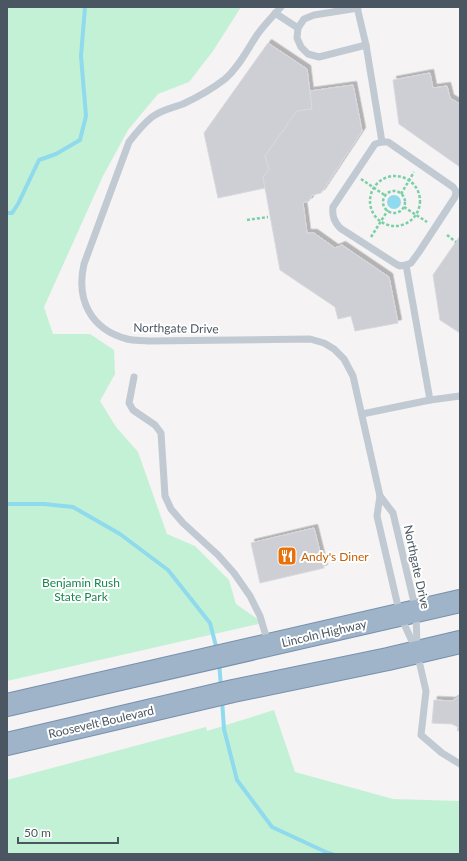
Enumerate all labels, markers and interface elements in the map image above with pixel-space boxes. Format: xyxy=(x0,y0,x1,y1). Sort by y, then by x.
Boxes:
street label: Northgate Drive xyxy=(133,320,219,336)
street label: Northgate Drive xyxy=(401,524,433,610)
restaurant icon: Andy's Diner xyxy=(276,545,298,567)
place label: Andy's Diner xyxy=(301,549,369,564)
park label: Benjamin Rush State Park xyxy=(42,575,120,604)
street label: Lincoln Highway xyxy=(280,616,369,650)
street label: Roosevelt Boulevard xyxy=(47,703,155,741)
scale bar xyxy=(18,819,118,845)
text: 50 m xyxy=(24,825,51,840)

